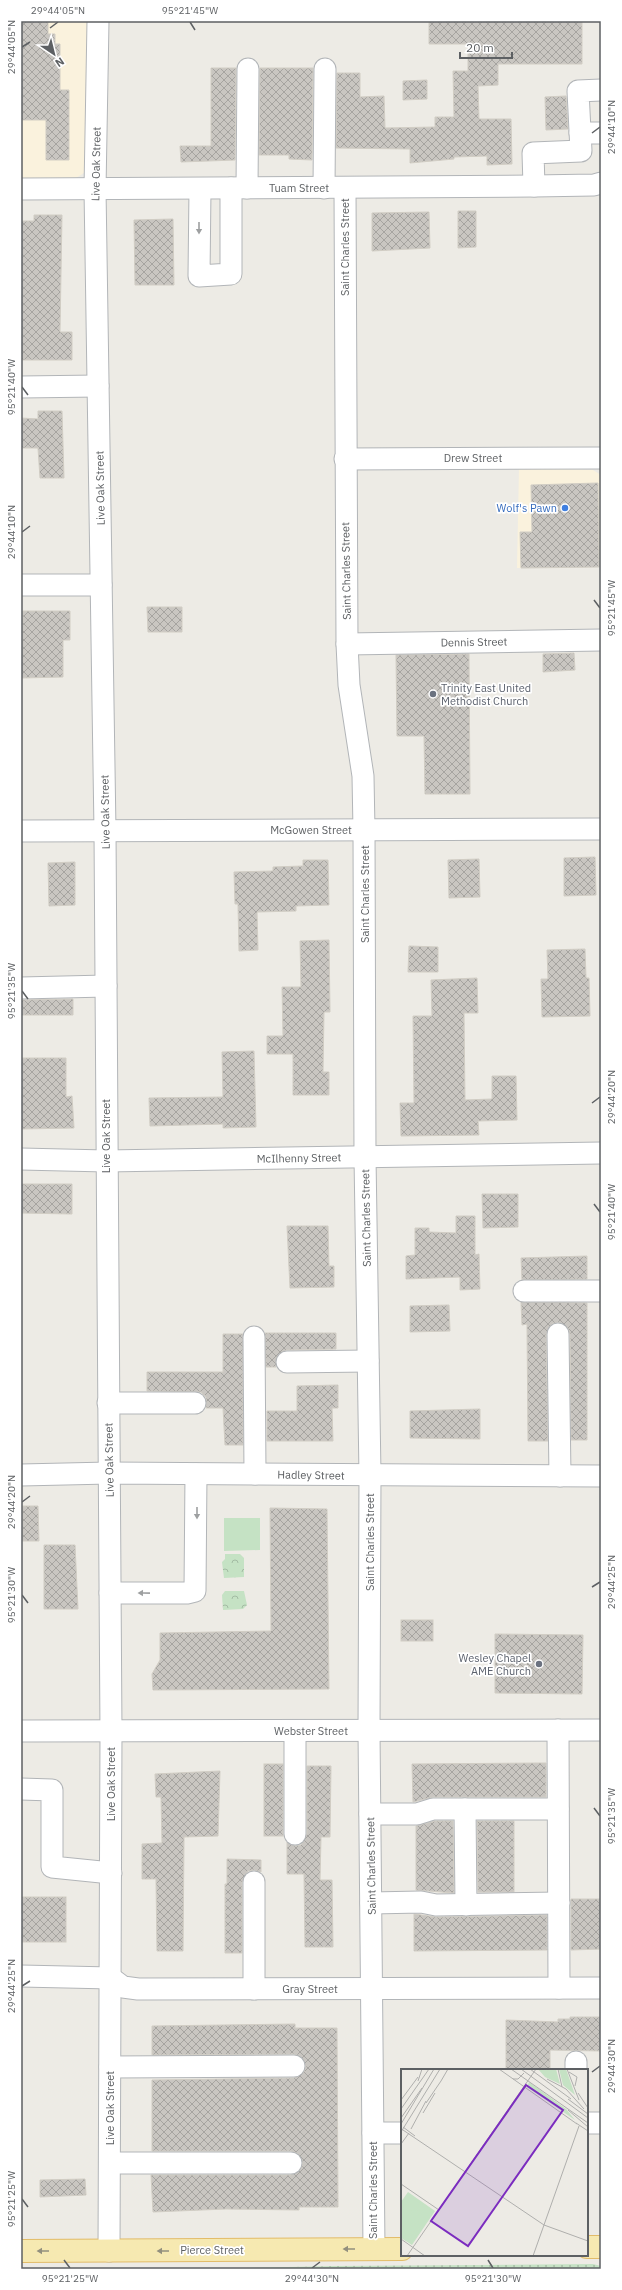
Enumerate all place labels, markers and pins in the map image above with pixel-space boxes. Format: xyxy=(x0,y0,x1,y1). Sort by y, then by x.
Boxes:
place label: Wolf's Pawn xyxy=(497,501,557,515)
marker: Wolf's Pawn xyxy=(560,503,570,513)
place label: Trinity East United Methodist Church xyxy=(441,681,531,708)
marker: Trinity East United Methodist Church xyxy=(428,689,438,699)
place label: Wesley Chapel AME Church xyxy=(459,1651,531,1678)
marker: Wesley Chapel AME Church xyxy=(534,1659,544,1669)

